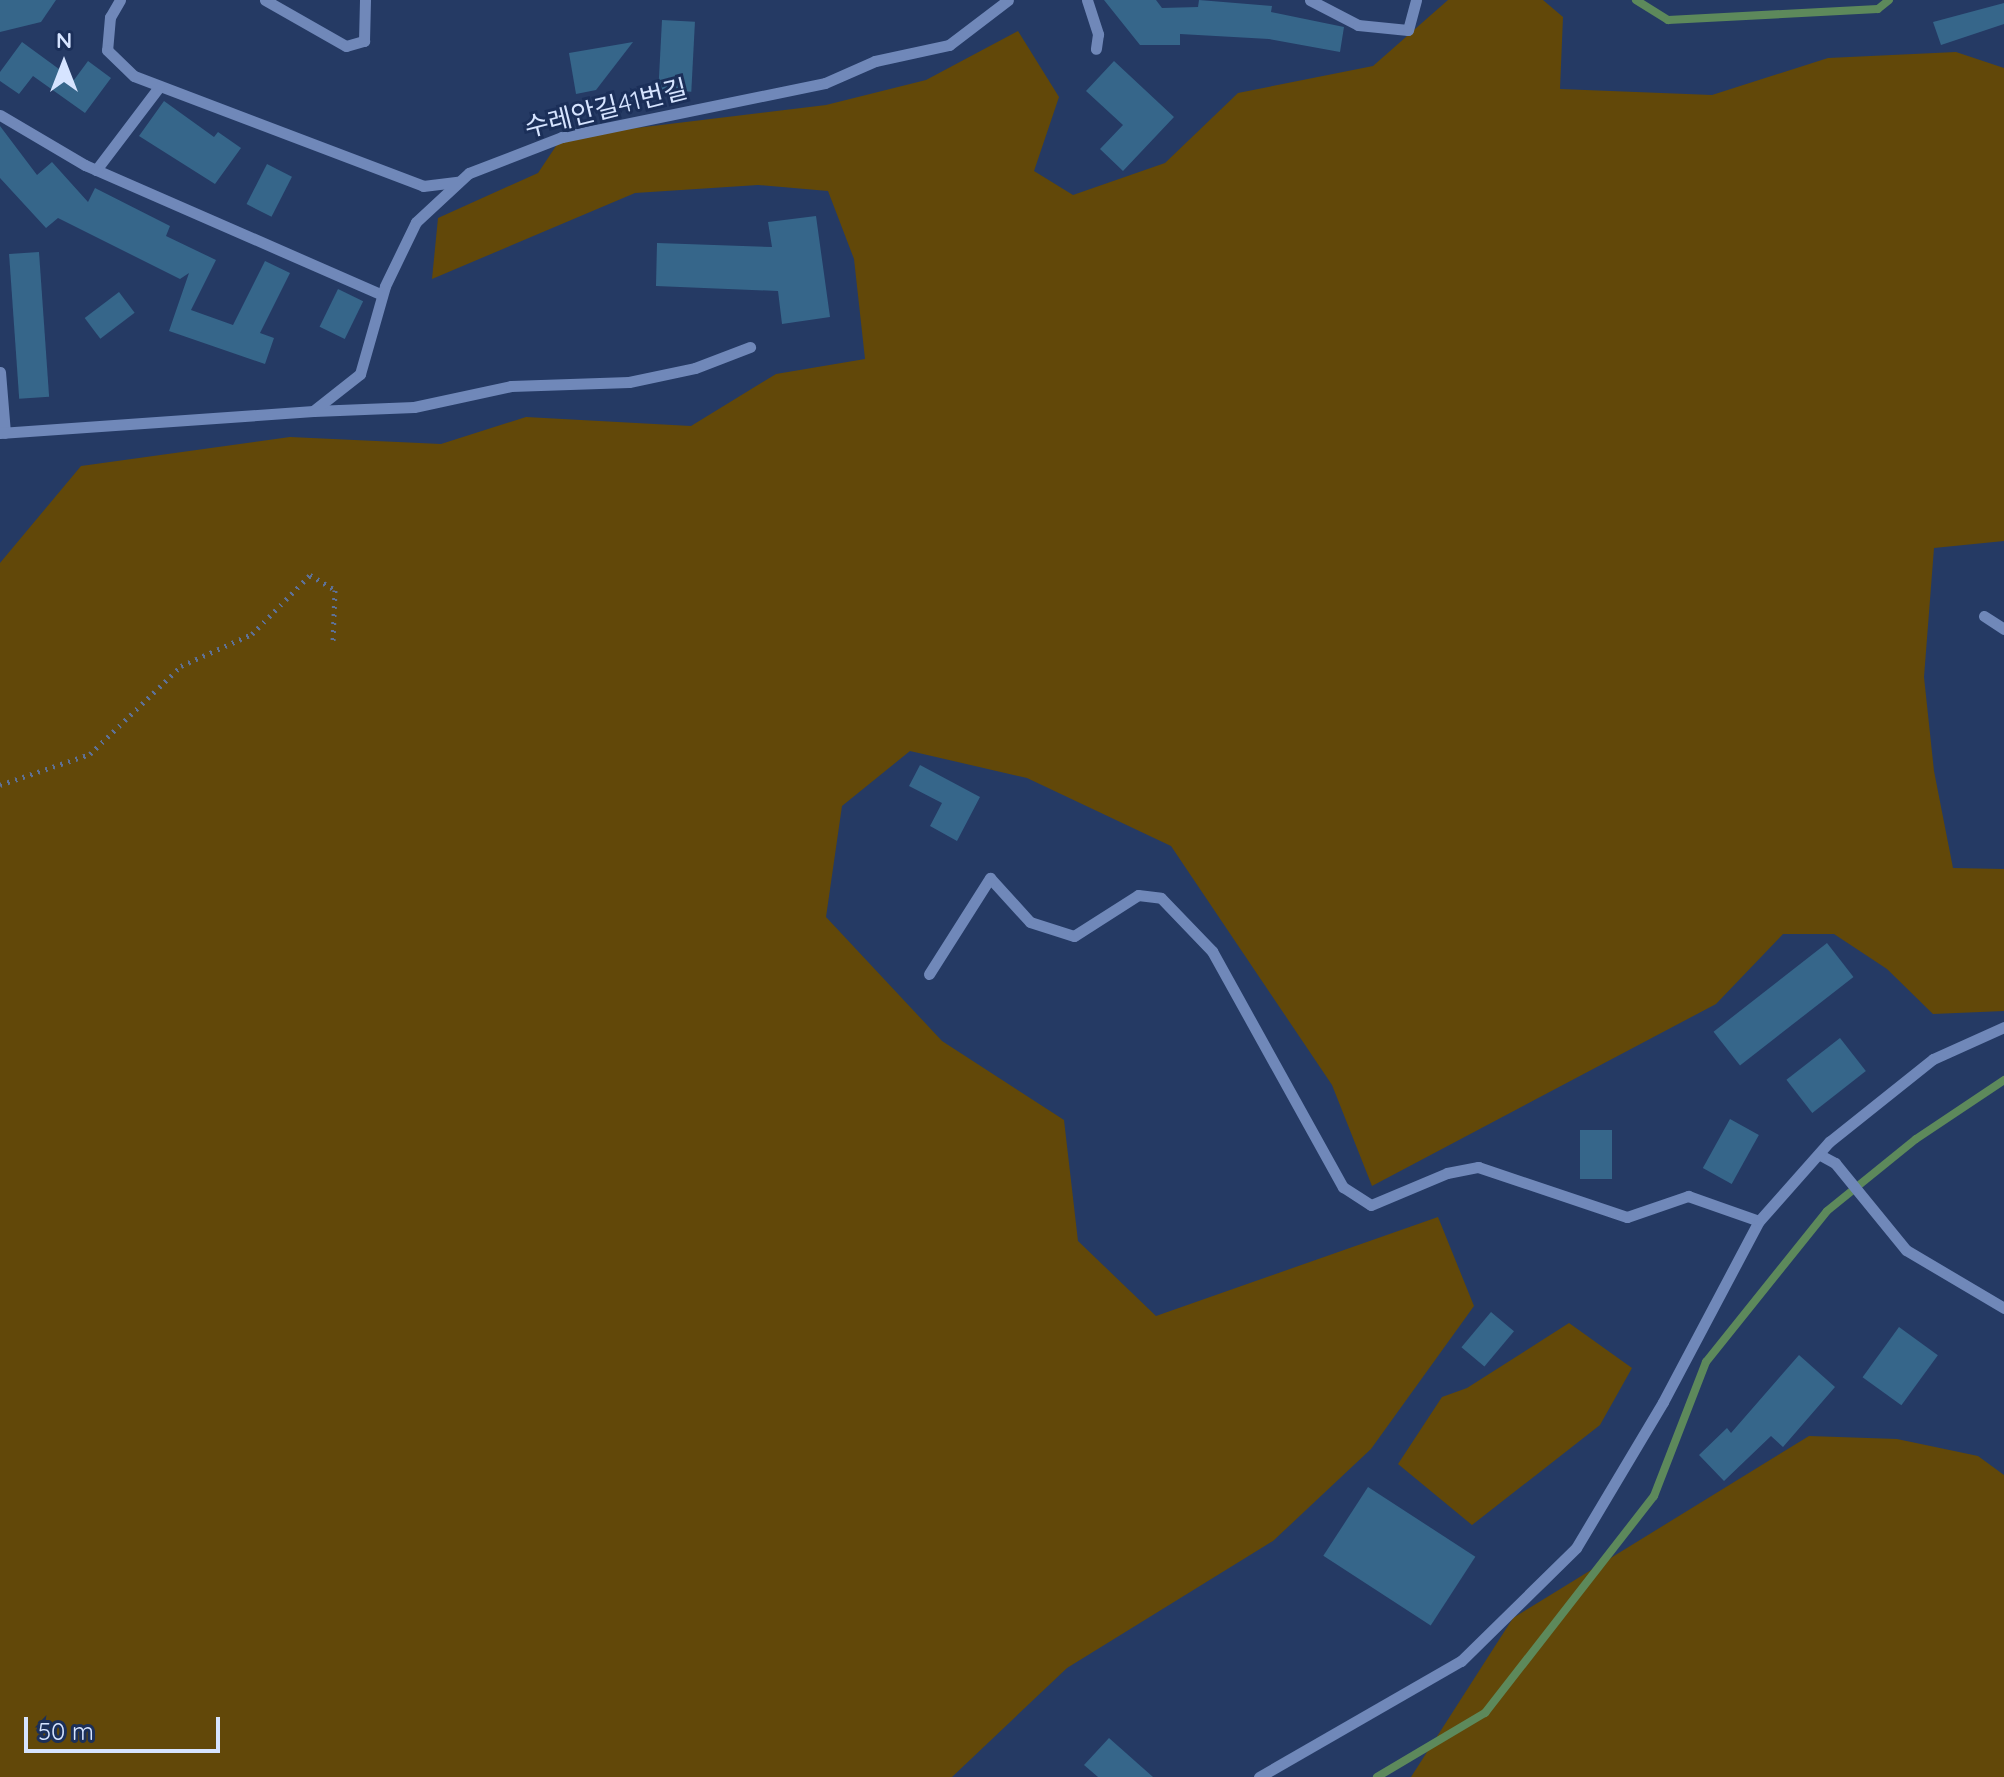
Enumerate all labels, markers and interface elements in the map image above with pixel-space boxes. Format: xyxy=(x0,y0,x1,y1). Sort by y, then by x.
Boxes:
north arrow xyxy=(24,24,104,104)
text: N xyxy=(56,26,72,54)
street label: 수레안길41번길 xyxy=(521,73,691,143)
scale bar xyxy=(28,1701,224,1751)
text: 50 m xyxy=(38,1716,94,1746)

